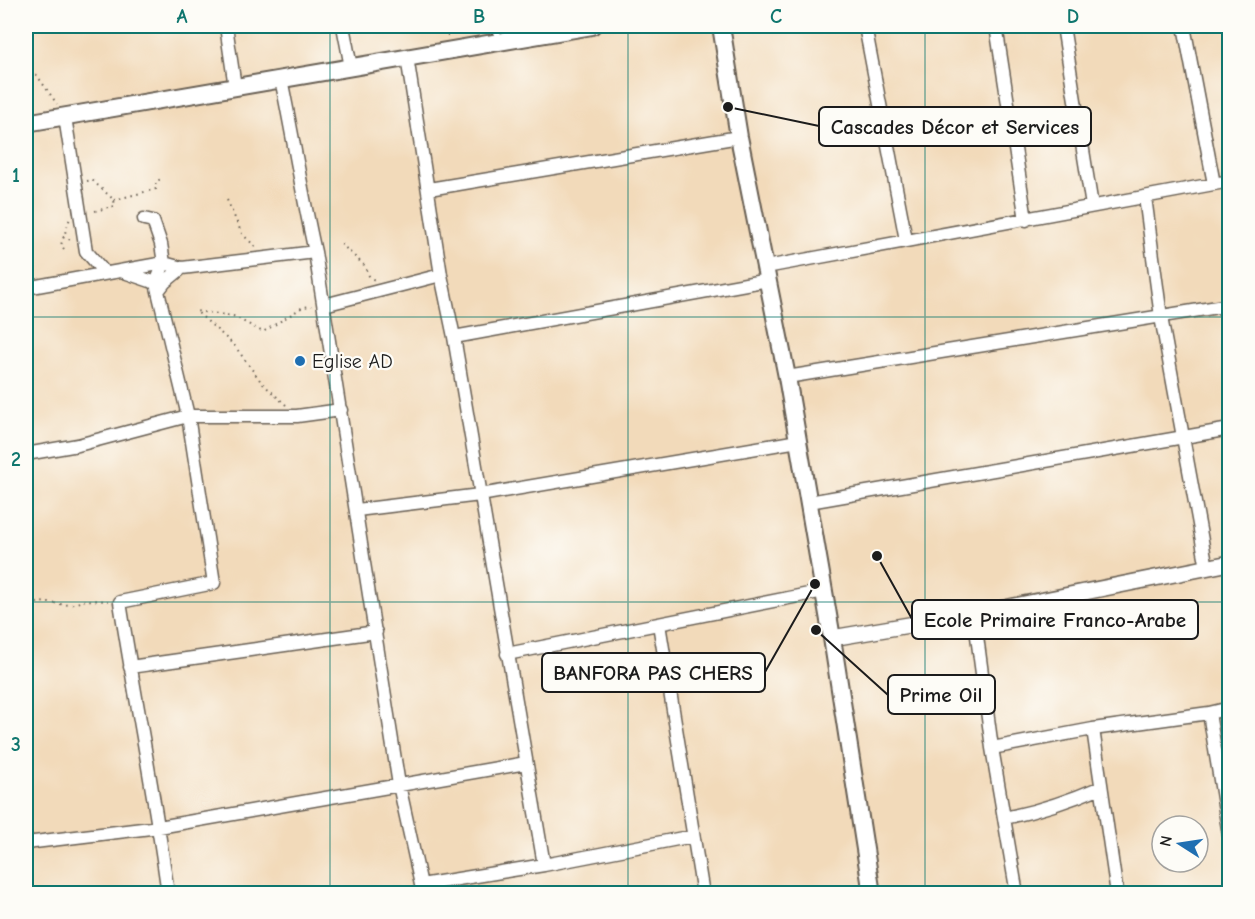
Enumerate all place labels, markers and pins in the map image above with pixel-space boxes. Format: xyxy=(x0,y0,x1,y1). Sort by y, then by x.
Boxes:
callout: Cascades Décor et Services xyxy=(819,107,1091,146)
place label: Eglise AD xyxy=(312,350,393,373)
marker: Eglise AD xyxy=(293,354,307,368)
callout: Ecole Primaire Franco-Arabe xyxy=(912,600,1198,639)
callout: BANFORA PAS CHERS xyxy=(542,653,765,692)
callout: Prime Oil xyxy=(888,675,995,714)

